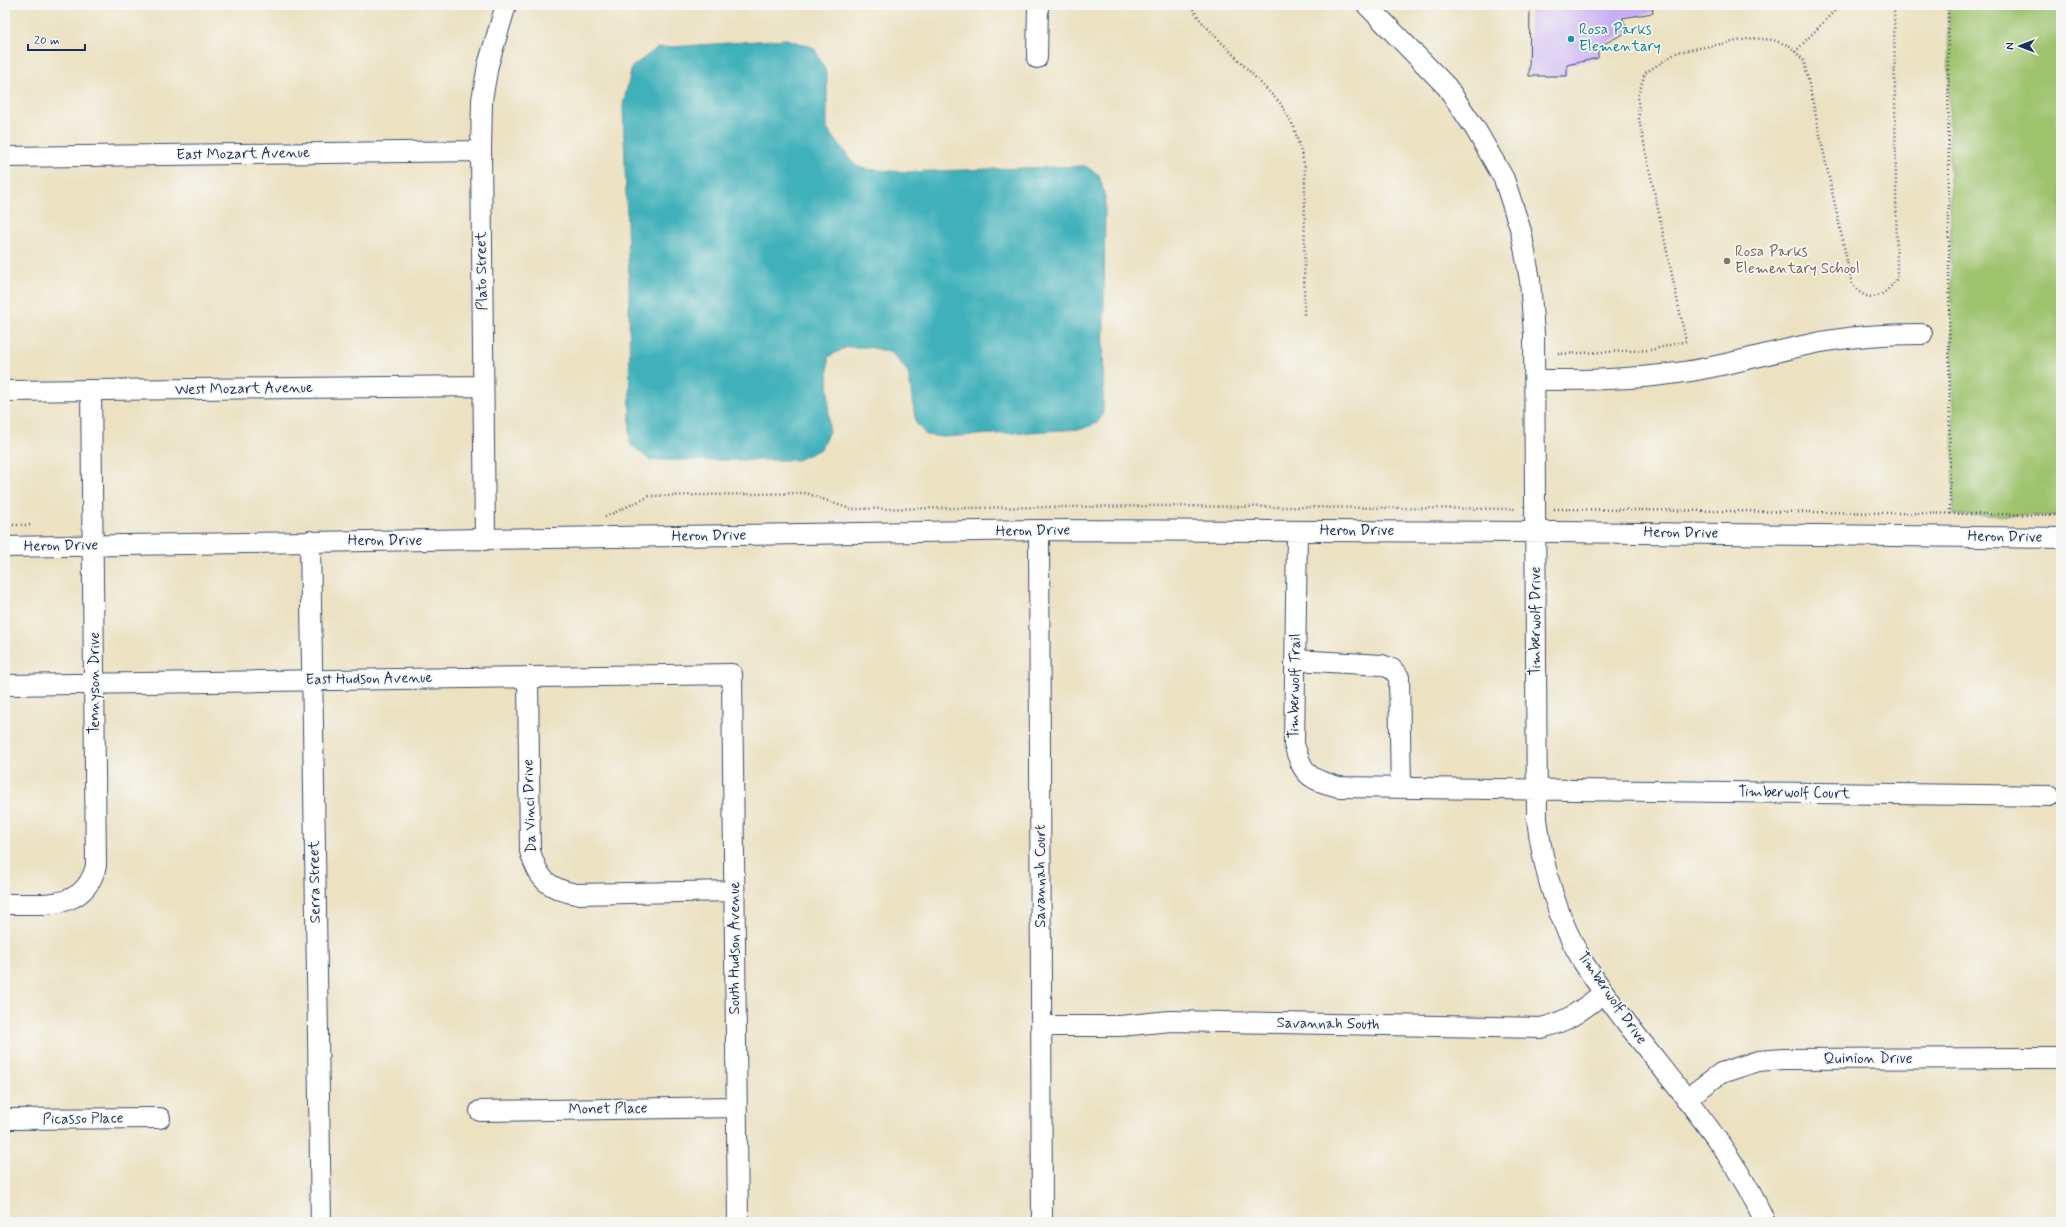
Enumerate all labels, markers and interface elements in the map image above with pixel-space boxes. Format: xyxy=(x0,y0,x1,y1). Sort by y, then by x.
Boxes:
place label: Rosa Parks Elementary xyxy=(1579,20,1661,57)
scale bar xyxy=(28,26,85,52)
north arrow xyxy=(2000,26,2040,66)
text: 20 m xyxy=(34,33,60,49)
marker: Rosa Parks Elementary xyxy=(1566,34,1576,44)
text: N xyxy=(2004,42,2018,50)
street label: East Mozart Avenue xyxy=(176,143,310,165)
street label: Plato Street xyxy=(471,231,493,311)
place label: Rosa Parks Elementary School xyxy=(1735,242,1860,279)
marker: Rosa Parks Elementary School xyxy=(1722,256,1732,266)
street label: West Mozart Avenue xyxy=(175,378,313,400)
street label: Heron Drive xyxy=(996,520,1071,542)
street label: Heron Drive xyxy=(1320,521,1395,541)
street label: Heron Drive xyxy=(1644,522,1719,544)
street label: Heron Drive xyxy=(672,525,747,547)
street label: Heron Drive xyxy=(1968,526,2043,548)
street label: Heron Drive xyxy=(348,531,423,551)
street label: Heron Drive xyxy=(24,535,99,557)
street label: Timberwolf Drive xyxy=(1526,566,1546,676)
street label: Tennyson Drive xyxy=(85,632,105,734)
street label: Timberwolf Trail xyxy=(1284,633,1306,739)
street label: East Hudson Avenue xyxy=(305,668,433,690)
street label: Da Vinci Drive xyxy=(518,758,542,853)
street label: Timberwolf Court xyxy=(1738,782,1850,804)
street label: Savannah Court xyxy=(1031,824,1051,928)
street label: Serra Street xyxy=(304,840,326,924)
street label: South Hudson Avenue xyxy=(725,881,745,1015)
street label: Timberwolf Drive xyxy=(1573,948,1652,1049)
street label: Savannah South xyxy=(1276,1013,1380,1035)
street label: Quinion Drive xyxy=(1824,1049,1913,1069)
street label: Monet Place xyxy=(568,1098,648,1120)
street label: Picasso Place xyxy=(42,1108,124,1130)

